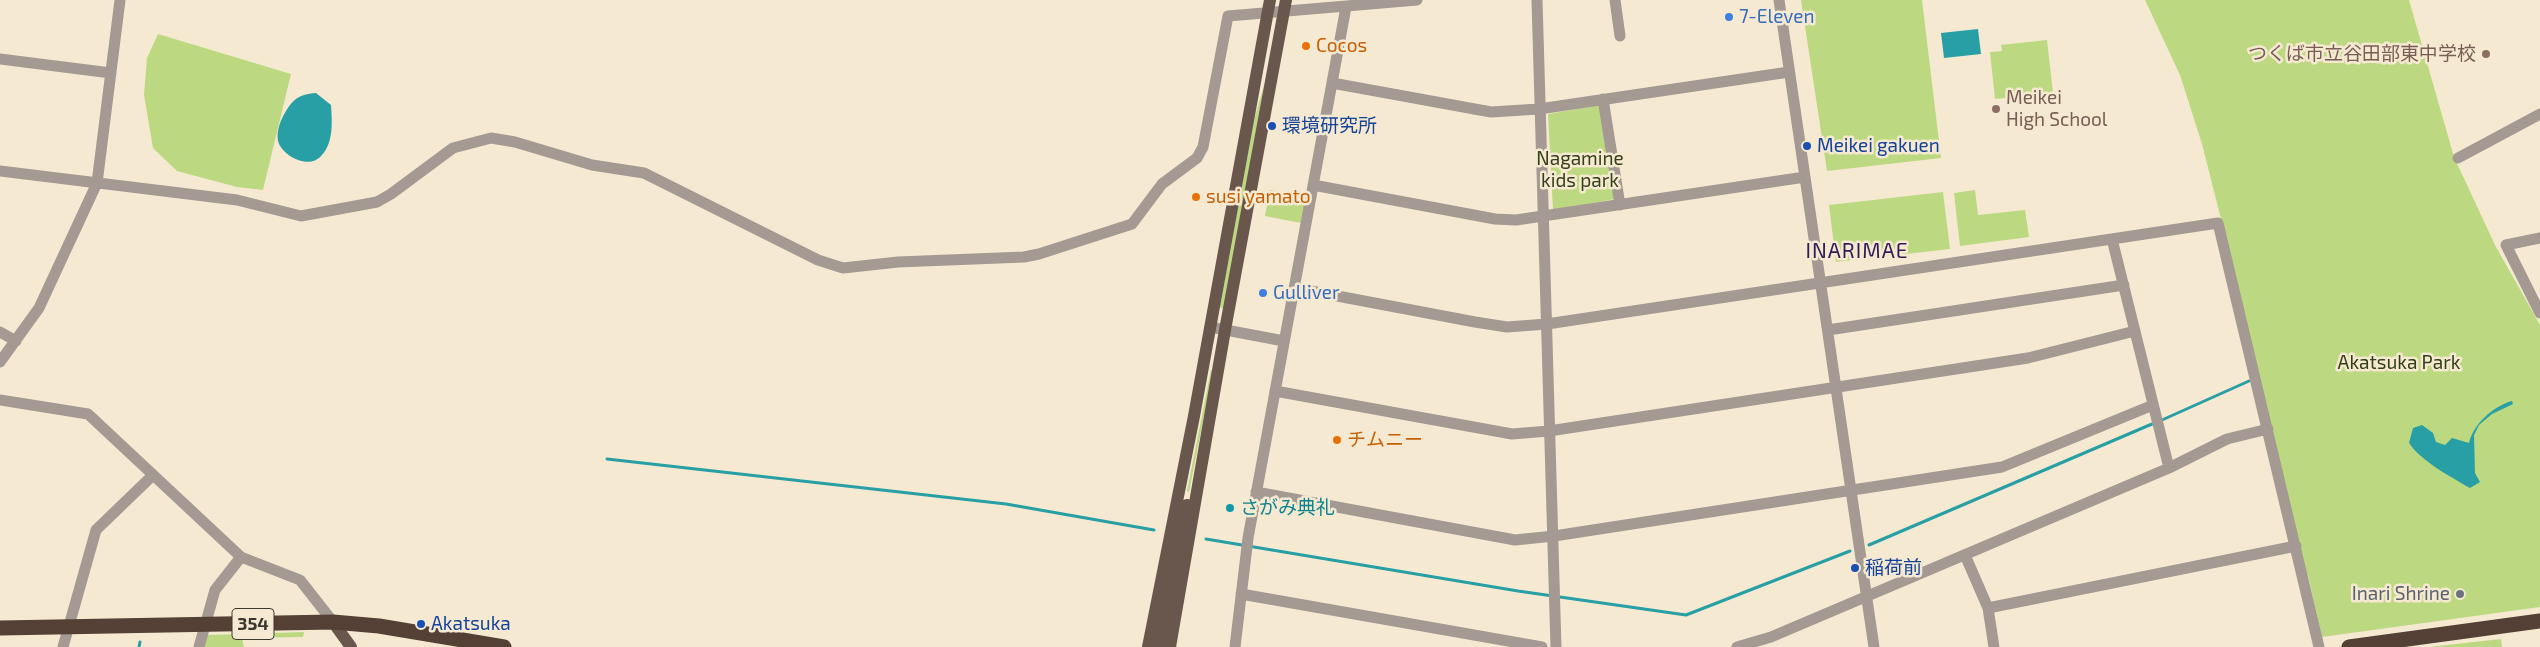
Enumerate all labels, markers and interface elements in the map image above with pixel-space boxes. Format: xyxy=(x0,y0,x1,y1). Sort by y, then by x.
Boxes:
place label: 7-Eleven xyxy=(1739,6,1814,28)
marker: 7-Eleven xyxy=(1723,11,1735,23)
place label: Cocos xyxy=(1316,35,1367,57)
marker: Cocos xyxy=(1300,40,1312,52)
place label: つくば市立谷田部東中学校 xyxy=(2248,43,2476,65)
marker: つくば市立谷田部東中学校 xyxy=(2480,48,2492,60)
place label: Meikei High School xyxy=(2006,87,2107,131)
marker: Meikei High School xyxy=(1990,103,2002,115)
place label: 環境研究所 xyxy=(1282,115,1377,137)
marker: 環境研究所 xyxy=(1266,120,1278,132)
place label: Meikei gakuen xyxy=(1817,135,1940,157)
marker: Meikei gakuen xyxy=(1801,140,1813,152)
park label: Nagamine kids park xyxy=(1536,148,1624,192)
place label: susi yamato xyxy=(1206,186,1311,208)
marker: susi yamato xyxy=(1190,191,1202,203)
district label: INARIMAE xyxy=(1804,238,1910,264)
place label: Gulliver xyxy=(1273,282,1340,304)
marker: Gulliver xyxy=(1257,287,1269,299)
park label: Akatsuka Park xyxy=(2338,352,2460,374)
place label: チムニー xyxy=(1347,429,1423,451)
marker: チムニー xyxy=(1331,434,1343,446)
place label: さがみ典礼 xyxy=(1240,497,1335,519)
marker: さがみ典礼 xyxy=(1224,502,1236,514)
place label: 稲荷前 xyxy=(1865,557,1922,579)
marker: 稲荷前 xyxy=(1849,562,1861,574)
place label: Inari Shrine xyxy=(2352,583,2450,605)
marker: Inari Shrine xyxy=(2454,588,2466,600)
road number: 354 xyxy=(232,608,274,640)
place label: Akatsuka xyxy=(431,613,511,635)
marker: Akatsuka xyxy=(415,618,427,630)

